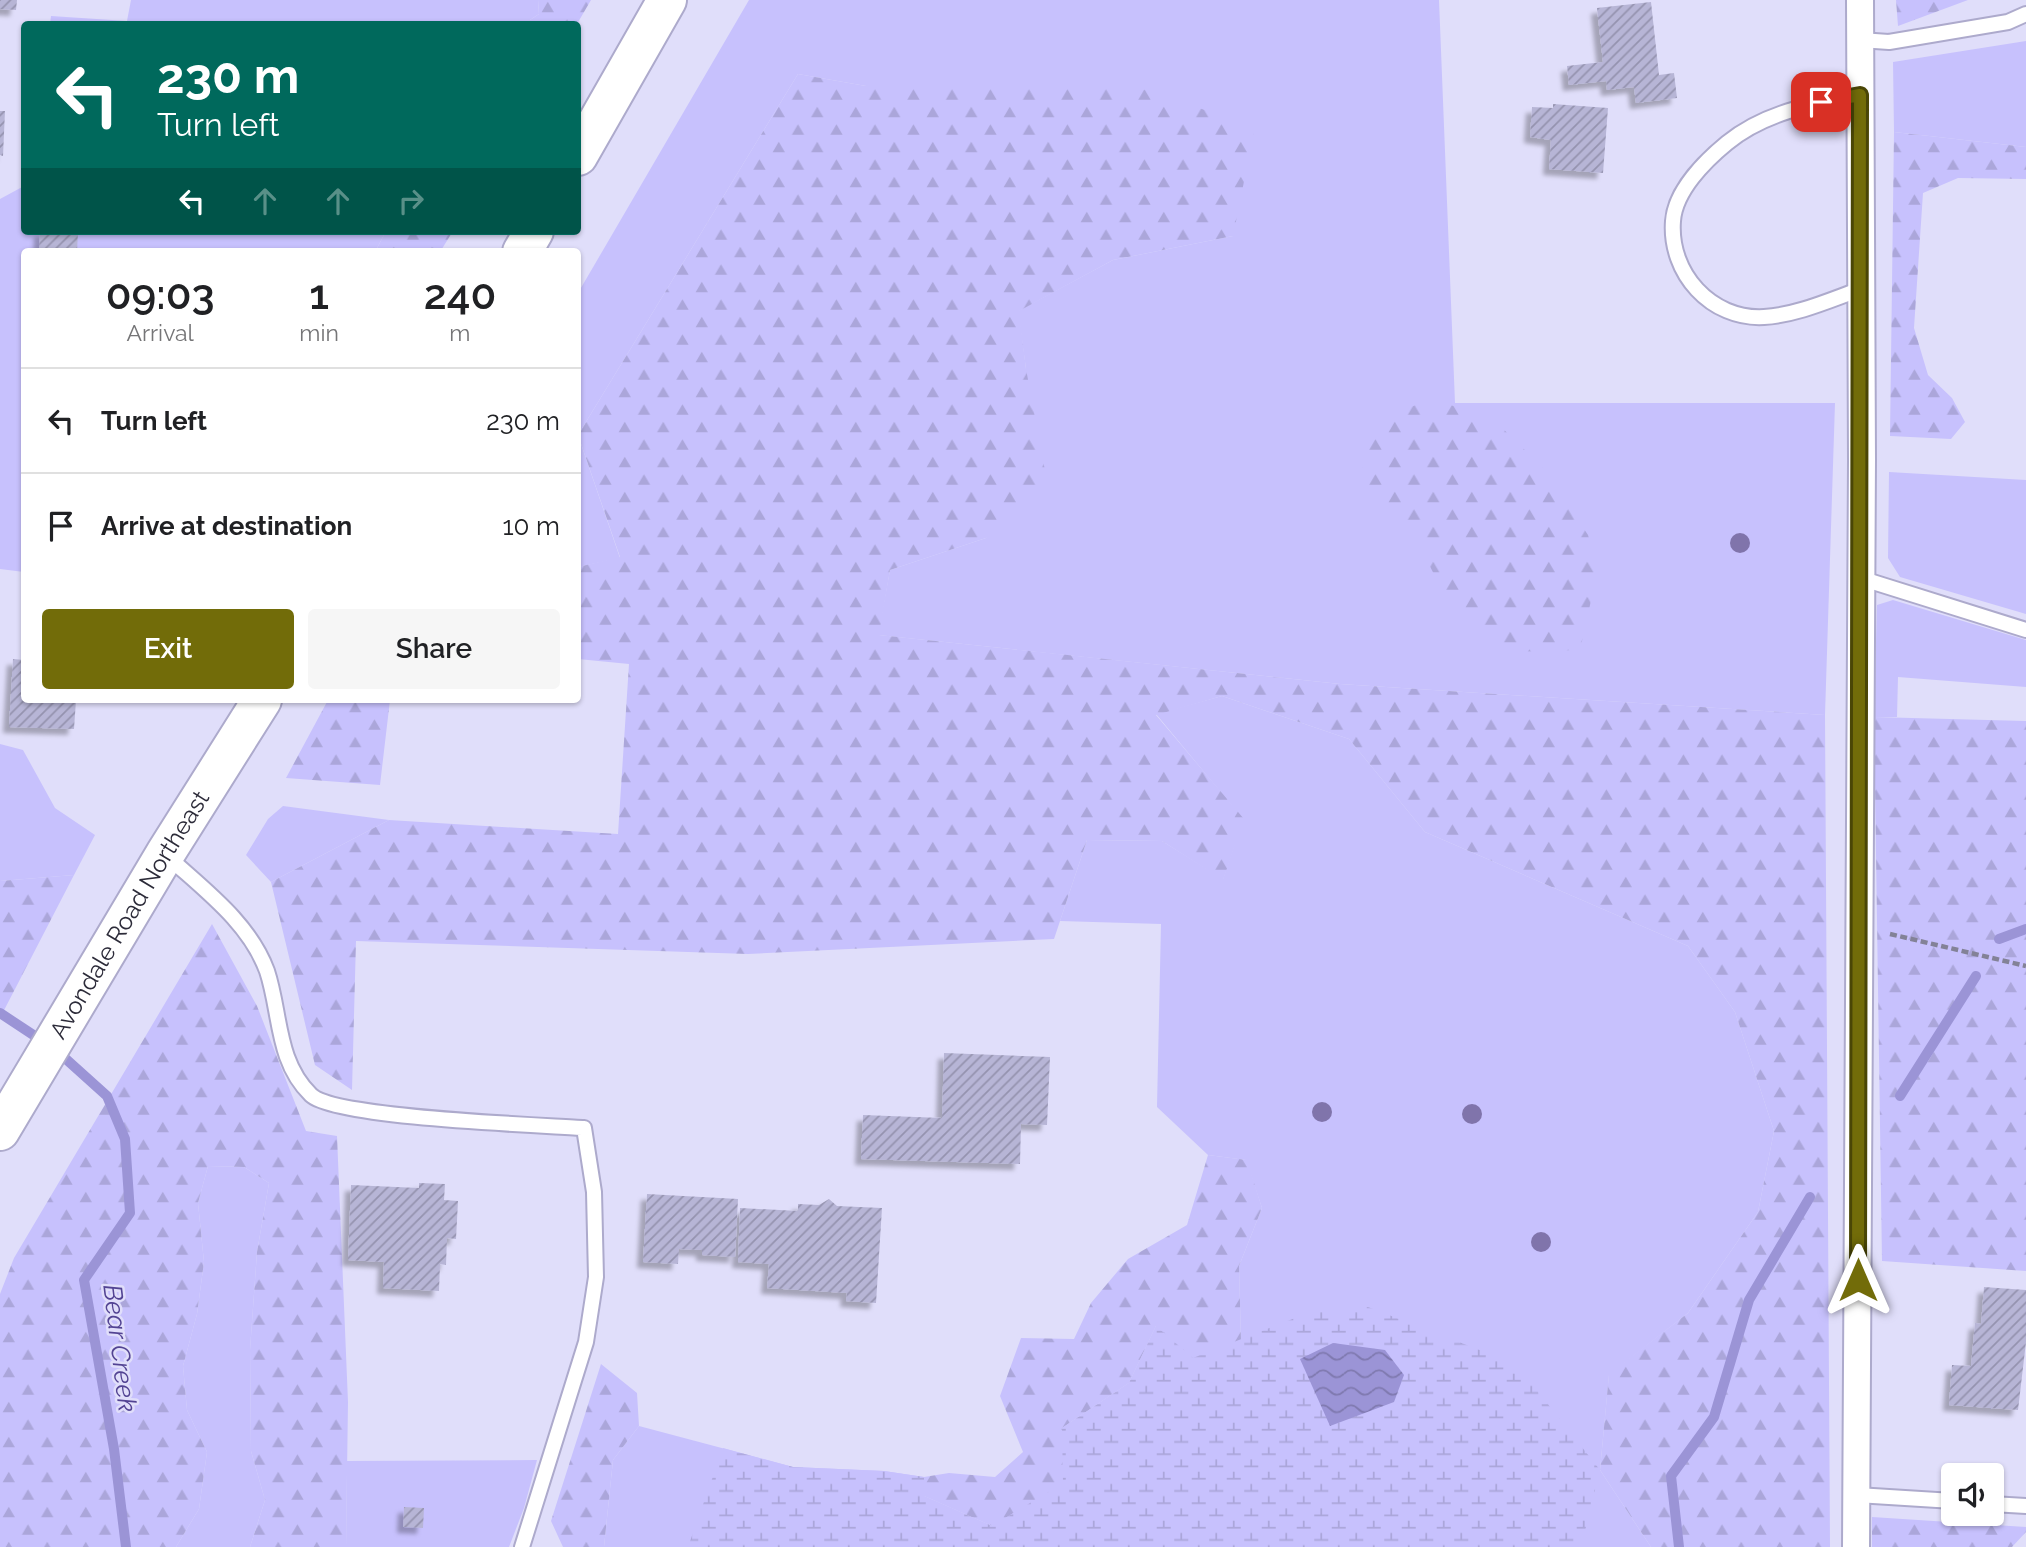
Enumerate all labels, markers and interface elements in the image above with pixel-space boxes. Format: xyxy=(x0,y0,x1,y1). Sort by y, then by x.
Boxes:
text: 230 m xyxy=(157,47,299,104)
icon: left xyxy=(42,49,133,140)
pin xyxy=(1791,72,1851,132)
icon: arrive xyxy=(1802,83,1840,121)
text: Turn left xyxy=(157,106,279,143)
icon: left xyxy=(173,182,211,220)
icon: ahead xyxy=(246,182,284,220)
icon: ahead xyxy=(319,182,357,220)
icon: right xyxy=(392,182,430,220)
text: 09:03 xyxy=(106,270,215,319)
text: 1 xyxy=(309,270,329,319)
text: 240 xyxy=(424,270,496,319)
text: Arrival xyxy=(126,319,194,346)
text: min xyxy=(299,319,339,346)
text: m xyxy=(449,319,471,346)
icon: left xyxy=(42,402,80,440)
text: Turn left xyxy=(101,406,207,436)
text: 230 m xyxy=(486,406,560,436)
icon: arrive xyxy=(42,507,80,545)
text: Arrive at destination xyxy=(101,511,352,541)
text: 10 m xyxy=(502,511,560,541)
button: Exit xyxy=(42,609,294,689)
button: Share xyxy=(308,609,560,689)
street label: Avondale Road Northeast xyxy=(43,785,215,1044)
position arrow xyxy=(1821,1243,1895,1317)
water label: Bear Creek xyxy=(97,1282,143,1414)
map controls xyxy=(1941,1463,2004,1526)
button: sound xyxy=(1941,1463,2004,1526)

